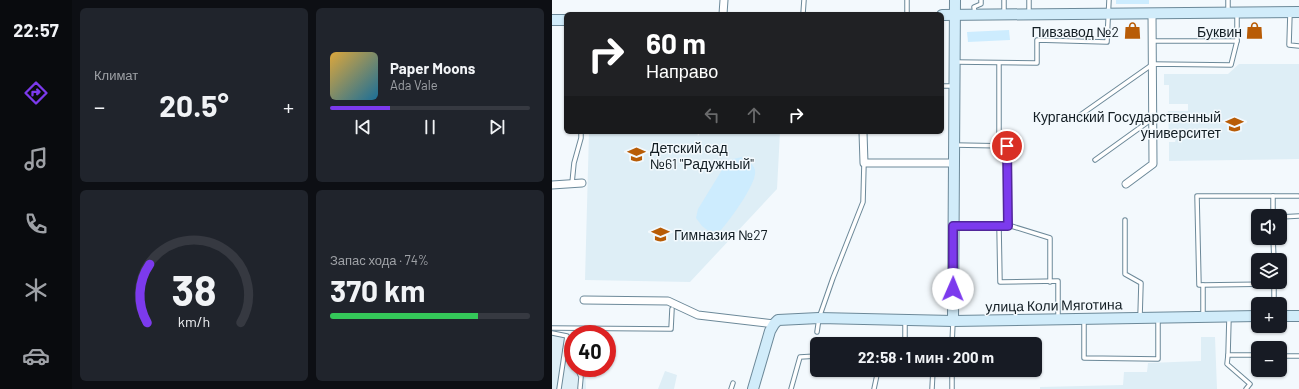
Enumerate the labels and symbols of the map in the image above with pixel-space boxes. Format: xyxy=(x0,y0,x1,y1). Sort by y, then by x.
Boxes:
shop icon: Пивзавод №2 xyxy=(1122,21,1142,41)
shop icon: Буквин xyxy=(1245,21,1265,41)
place label: Пивзавод №2 xyxy=(1031,23,1119,40)
place label: Буквин xyxy=(1197,23,1242,40)
place label: Курганский Государственный университет xyxy=(1033,108,1222,141)
school or university icon: Курганский Государственный университет xyxy=(1224,114,1244,134)
pin xyxy=(990,129,1024,163)
place label: Детский сад №61 "Радужный" xyxy=(650,139,754,172)
school or university icon: Детский сад №61 "Радужный" xyxy=(627,145,647,165)
school or university icon: Гимназия №27 xyxy=(651,224,671,244)
place label: Гимназия №27 xyxy=(674,226,768,243)
position arrow xyxy=(932,268,974,310)
street label: улица Коли Мяготина xyxy=(985,295,1123,315)
speed limit sign: 40 xyxy=(564,325,616,377)

